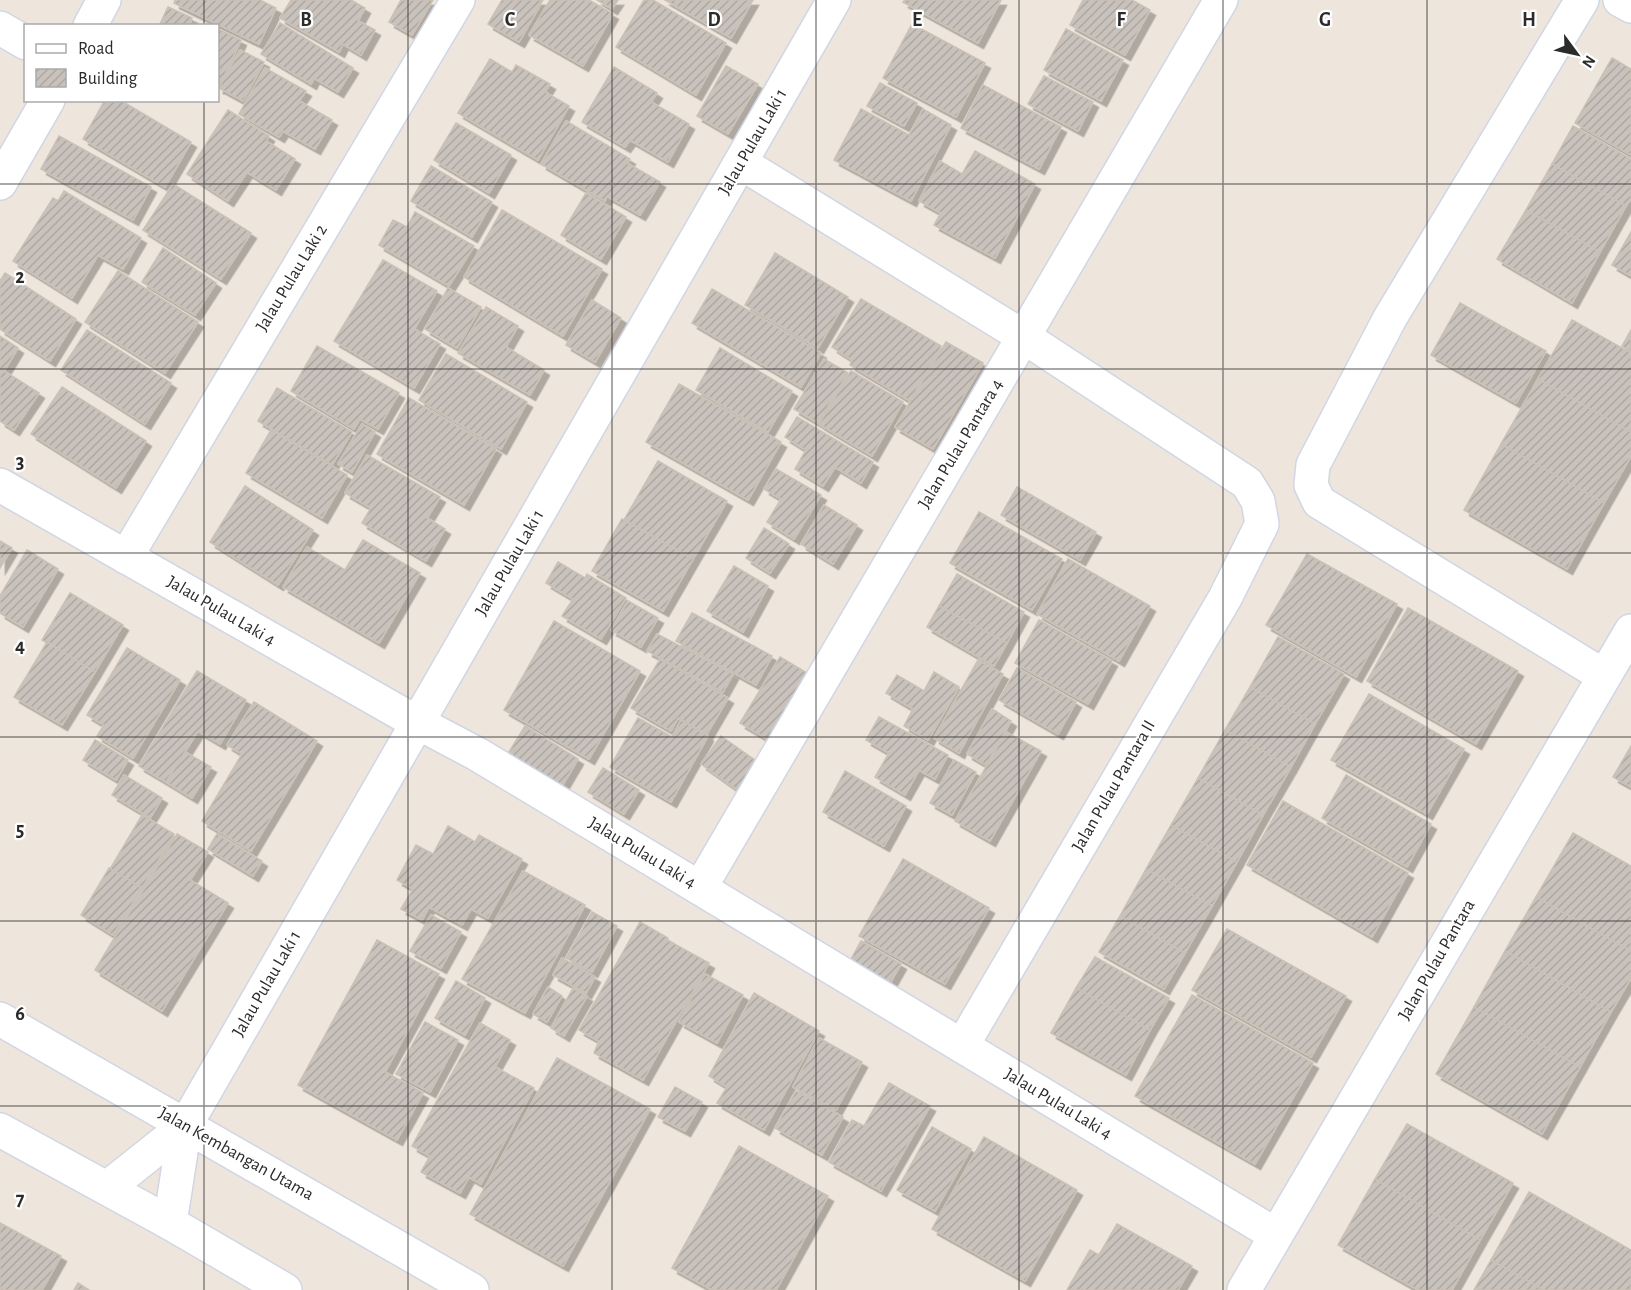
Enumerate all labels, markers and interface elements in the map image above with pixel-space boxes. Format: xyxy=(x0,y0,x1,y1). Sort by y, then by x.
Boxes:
text: B xyxy=(300,10,312,30)
text: C xyxy=(505,10,516,30)
text: D xyxy=(707,10,721,30)
text: E xyxy=(912,10,922,30)
text: F xyxy=(1116,10,1126,30)
text: G xyxy=(1319,10,1331,30)
text: H xyxy=(1522,10,1536,30)
legend xyxy=(24,24,219,102)
north arrow xyxy=(1547,24,1607,84)
text: Road xyxy=(78,40,114,58)
text: N xyxy=(1579,53,1598,71)
text: Building xyxy=(78,70,138,88)
street label: Jalau Pulau Laki 1 xyxy=(715,86,791,198)
street label: Jalau Pulau Laki 2 xyxy=(253,221,331,335)
text: 2 xyxy=(15,267,25,287)
street label: Jalan Pulau Pantara 4 xyxy=(915,376,1007,512)
text: 3 xyxy=(16,452,24,472)
street label: Jalau Pulau Laki 1 xyxy=(472,507,548,619)
street label: Jalau Pulau Laki 4 xyxy=(164,573,278,649)
text: 4 xyxy=(15,636,25,656)
street label: Jalan Pulau Pantara II xyxy=(1069,717,1159,855)
street label: Jalau Pulau Laki 4 xyxy=(585,814,699,892)
text: 5 xyxy=(16,820,24,840)
street label: Jalan Pulau Pantara xyxy=(1395,897,1479,1023)
street label: Jalau Pulau Laki 1 xyxy=(229,928,305,1040)
text: 6 xyxy=(15,1004,25,1024)
street label: Jalau Pulau Laki 4 xyxy=(1001,1065,1115,1143)
street label: Jalan Kembangan Utama xyxy=(156,1104,316,1204)
text: 7 xyxy=(16,1189,25,1209)

